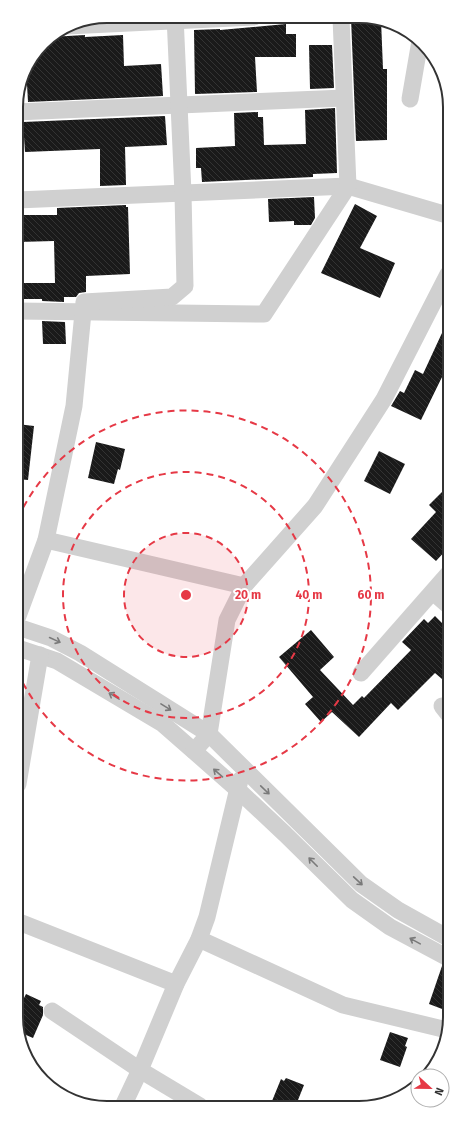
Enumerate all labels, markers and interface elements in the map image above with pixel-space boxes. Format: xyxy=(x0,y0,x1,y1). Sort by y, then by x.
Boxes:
centre of rings xyxy=(179,588,193,602)
text: 20 m xyxy=(235,588,261,602)
text: 40 m xyxy=(296,588,322,602)
text: 60 m xyxy=(358,588,384,602)
one-way arrow xyxy=(48,637,60,644)
one-way arrow xyxy=(108,691,120,699)
one-way arrow xyxy=(160,703,171,711)
one-way arrow xyxy=(213,768,224,777)
one-way arrow xyxy=(260,785,270,795)
one-way arrow xyxy=(308,857,318,867)
one-way arrow xyxy=(353,876,363,885)
one-way arrow xyxy=(409,936,421,944)
north arrow xyxy=(410,1068,450,1108)
text: N xyxy=(431,1086,446,1097)

